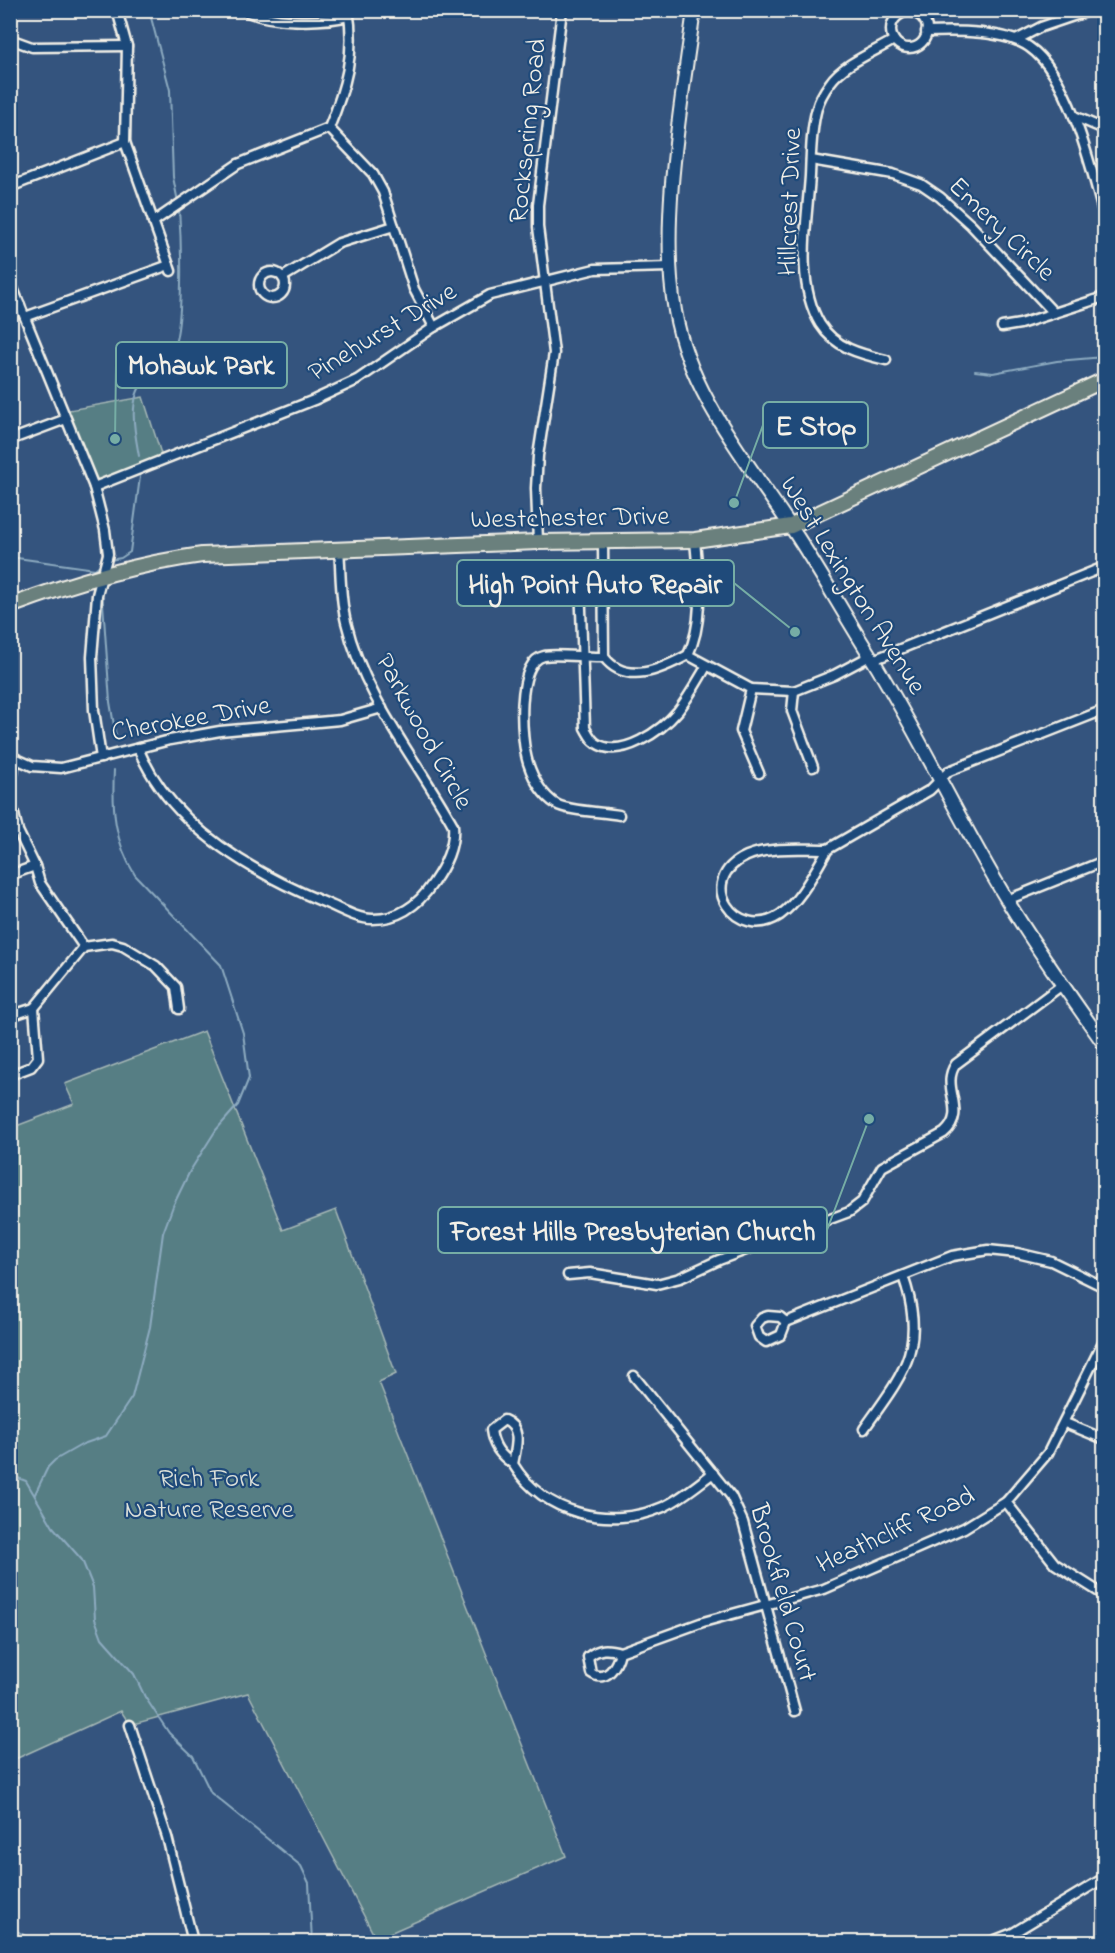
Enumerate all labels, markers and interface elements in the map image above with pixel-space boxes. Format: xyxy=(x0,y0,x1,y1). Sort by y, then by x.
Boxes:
street label: Rockspring Road xyxy=(500,37,558,225)
street label: Hillcrest Drive xyxy=(769,126,813,277)
street label: Emery Circle xyxy=(938,169,1064,292)
street label: Pinehurst Drive xyxy=(301,273,465,393)
callout: Mohawk Park xyxy=(116,342,287,388)
text: Mohawk Park xyxy=(128,347,275,388)
callout: E Stop xyxy=(763,402,868,448)
text: E Stop xyxy=(775,408,857,449)
street label: West Lexington Avenue xyxy=(769,469,936,704)
street label: Westchester Drive xyxy=(470,498,671,540)
callout: High Point Auto Repair xyxy=(457,560,734,606)
text: High Point Auto Repair xyxy=(468,566,723,608)
street label: Parkwood Circle xyxy=(364,647,482,818)
street label: Cherokee Drive xyxy=(109,687,274,753)
callout: Forest Hills Presbyterian Church xyxy=(438,1207,827,1253)
text: Forest Hills Presbyterian Church xyxy=(448,1213,816,1254)
park label: Rich Fork Nature Reserve xyxy=(124,1460,294,1530)
street label: Heathcliff Road xyxy=(810,1477,982,1585)
street label: Brookfield Court xyxy=(738,1499,826,1686)

